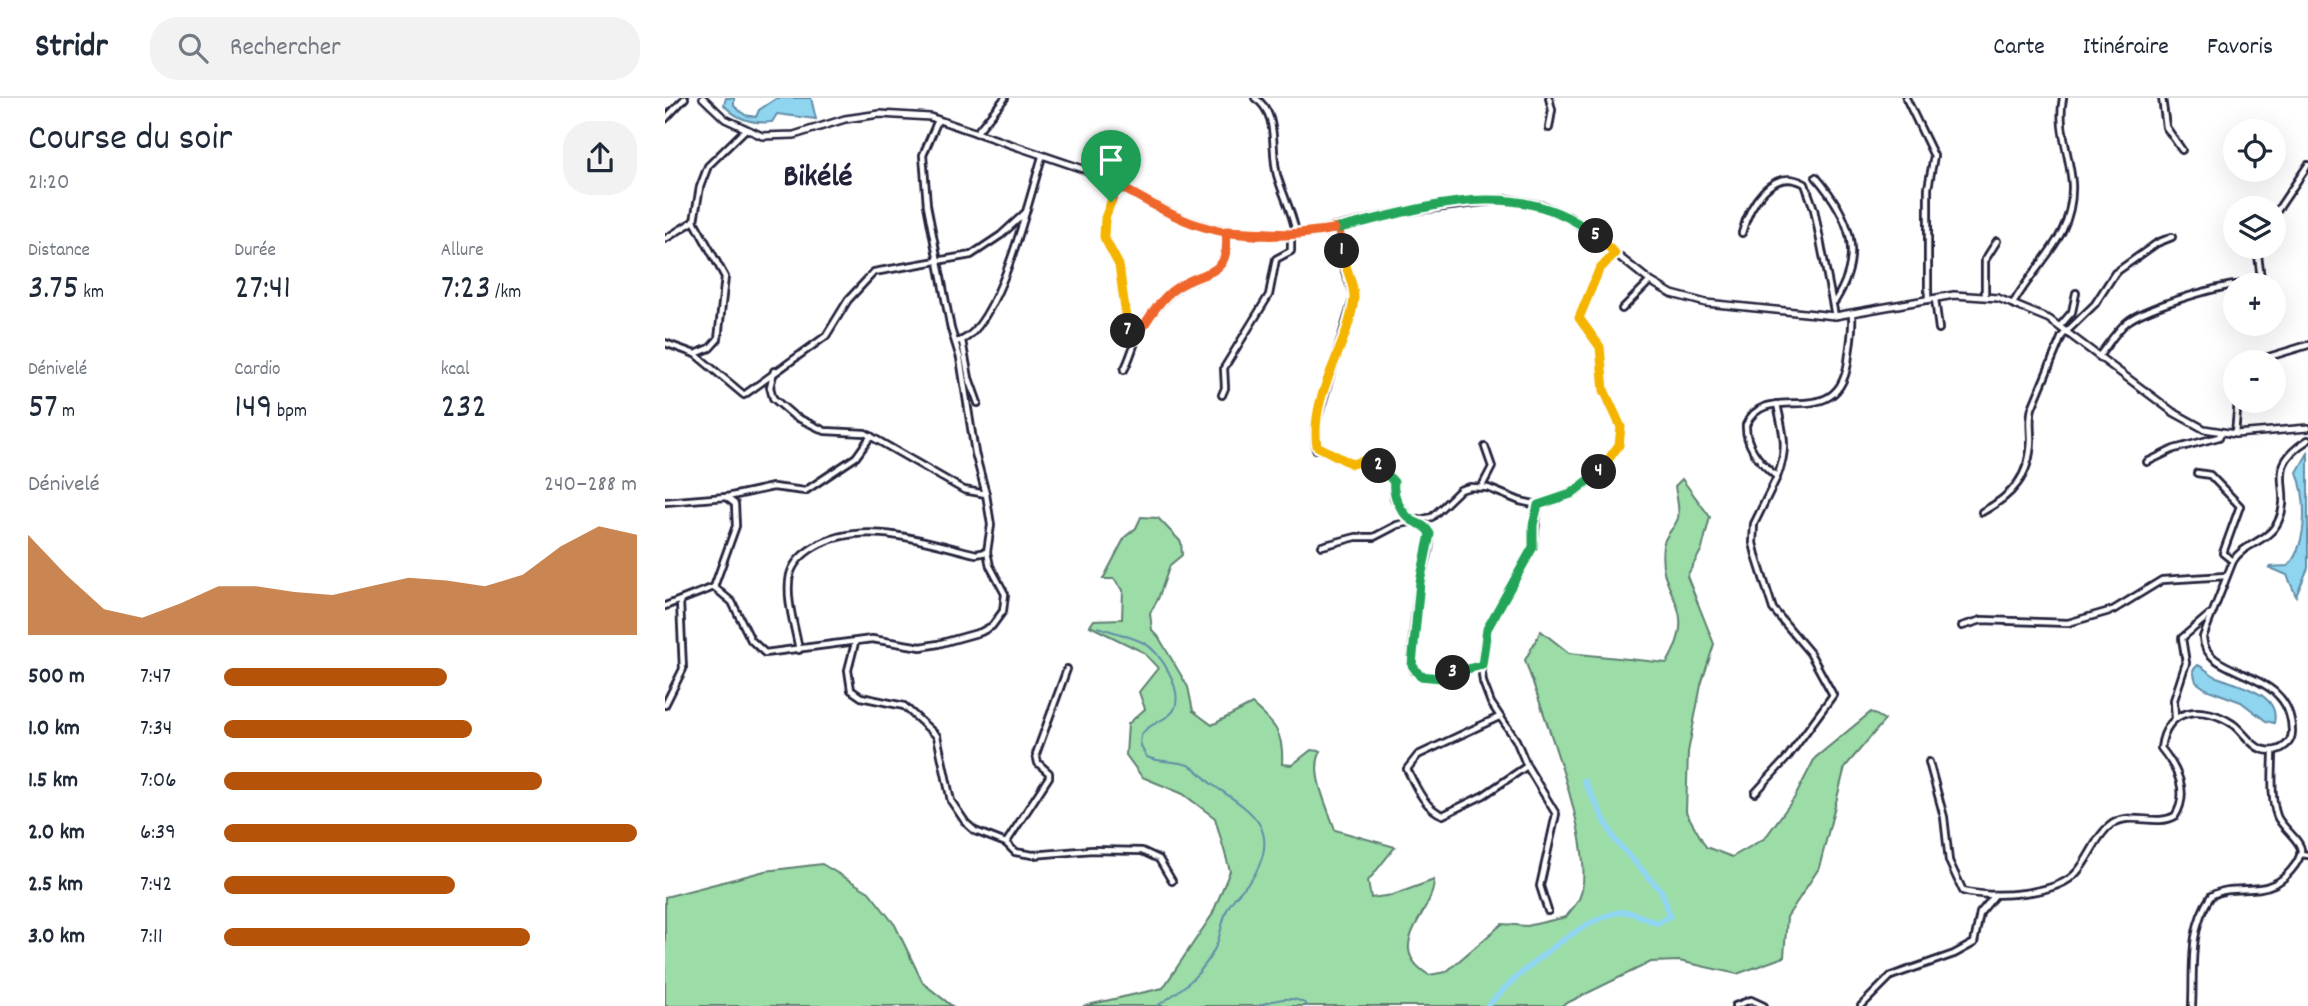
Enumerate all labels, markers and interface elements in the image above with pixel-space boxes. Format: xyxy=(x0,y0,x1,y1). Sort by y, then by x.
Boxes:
search box xyxy=(150,17,640,80)
text: Stridr xyxy=(35,25,108,72)
icon: search xyxy=(174,29,212,67)
text: Rechercher xyxy=(230,30,341,67)
text: Carte xyxy=(1993,31,2045,65)
text: Itinéraire xyxy=(2083,31,2169,65)
text: Favoris xyxy=(2207,31,2273,65)
text: Course du soir xyxy=(28,113,232,168)
map controls xyxy=(2223,119,2286,413)
button: locate xyxy=(2223,119,2286,182)
button: share xyxy=(563,121,637,195)
pin xyxy=(1081,130,1141,202)
icon: arrive xyxy=(1092,141,1130,179)
district label: Bikélé xyxy=(783,156,853,202)
text: 21:20 xyxy=(28,167,70,200)
button: layers xyxy=(2223,196,2286,259)
pin: 5 xyxy=(1579,218,1613,254)
text: 5 xyxy=(1591,222,1600,249)
pin: 1 xyxy=(1325,234,1359,268)
text: 1 xyxy=(1339,237,1344,264)
text: Distance xyxy=(28,238,90,265)
text: Durée xyxy=(234,238,276,265)
text: Allure xyxy=(441,238,484,265)
text: 3.75 xyxy=(28,265,79,315)
text: 27:41 xyxy=(234,265,291,315)
text: 7:23 xyxy=(441,265,491,315)
button: + xyxy=(2223,273,2286,336)
text: km xyxy=(79,280,104,307)
text: /km xyxy=(491,280,521,307)
pin: 7 xyxy=(1111,314,1145,348)
text: 7 xyxy=(1124,317,1131,344)
button: − xyxy=(2223,350,2286,413)
text: Dénivelé xyxy=(28,357,87,384)
text: Cardio xyxy=(234,357,281,384)
text: kcal xyxy=(441,357,470,384)
text: 57 xyxy=(28,384,58,434)
text: 149 xyxy=(234,384,273,434)
text: 232 xyxy=(441,384,487,434)
text: m xyxy=(58,399,75,426)
text: bpm xyxy=(273,399,307,426)
pin: 2 xyxy=(1361,448,1397,484)
text: 2 xyxy=(1374,452,1383,479)
pin: 4 xyxy=(1581,454,1616,490)
text: 4 xyxy=(1595,458,1602,485)
text: Dénivelé xyxy=(28,469,100,502)
text: 240–288 m xyxy=(544,469,637,502)
pin: 3 xyxy=(1435,656,1471,690)
text: 3 xyxy=(1448,659,1457,686)
text: 500 m xyxy=(28,661,85,694)
text: 7:47 xyxy=(140,661,171,694)
text: 1.0 km xyxy=(28,713,80,746)
text: 7:34 xyxy=(140,713,172,746)
text: 1.5 km xyxy=(28,765,78,798)
text: 7:06 xyxy=(140,765,176,798)
text: 2.0 km xyxy=(28,817,85,850)
text: 6:39 xyxy=(140,817,176,850)
text: 2.5 km xyxy=(28,869,83,902)
text: 7:42 xyxy=(140,869,172,902)
text: 3.0 km xyxy=(28,921,85,954)
text: 7:11 xyxy=(140,921,163,954)

